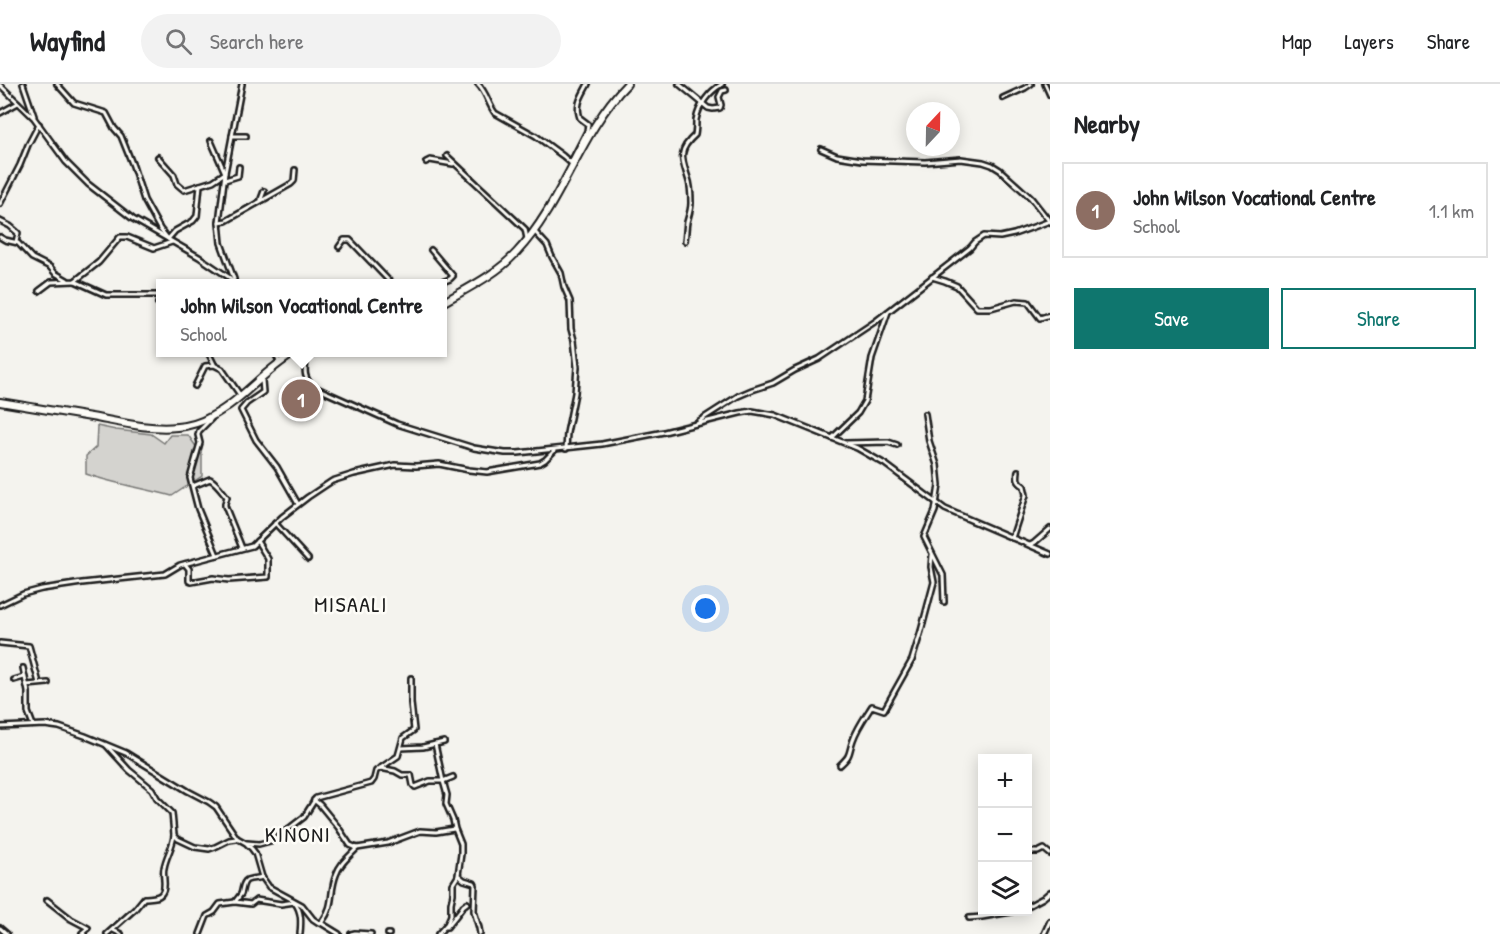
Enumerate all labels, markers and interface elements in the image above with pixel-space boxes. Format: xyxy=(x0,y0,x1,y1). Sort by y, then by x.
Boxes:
search box xyxy=(141,14,561,68)
text: Wayfind xyxy=(30,22,105,60)
icon: search xyxy=(162,25,195,58)
text: Search here xyxy=(210,26,304,56)
text: Map xyxy=(1282,27,1311,56)
text: Layers xyxy=(1344,27,1394,56)
text: Share xyxy=(1427,27,1470,56)
north arrow xyxy=(906,102,960,156)
text: Nearby xyxy=(1074,106,1140,141)
text: John Wilson Vocational Centre xyxy=(1133,182,1376,212)
text: 1 xyxy=(1092,197,1099,224)
text: 1.1 km xyxy=(1429,197,1474,224)
text: School xyxy=(1133,212,1180,239)
popup xyxy=(156,279,447,357)
button: Save xyxy=(1074,288,1269,349)
button: Share xyxy=(1281,288,1476,349)
text: John Wilson Vocational Centre xyxy=(180,290,423,320)
text: School xyxy=(180,320,227,347)
pin: 1 xyxy=(282,376,320,422)
district label: MISAALI xyxy=(314,589,388,619)
your location xyxy=(691,594,720,623)
map controls xyxy=(978,754,1032,916)
button: + xyxy=(978,754,1032,808)
button: − xyxy=(978,808,1032,862)
district label: KINONI xyxy=(265,819,331,849)
button: layers xyxy=(978,862,1032,916)

